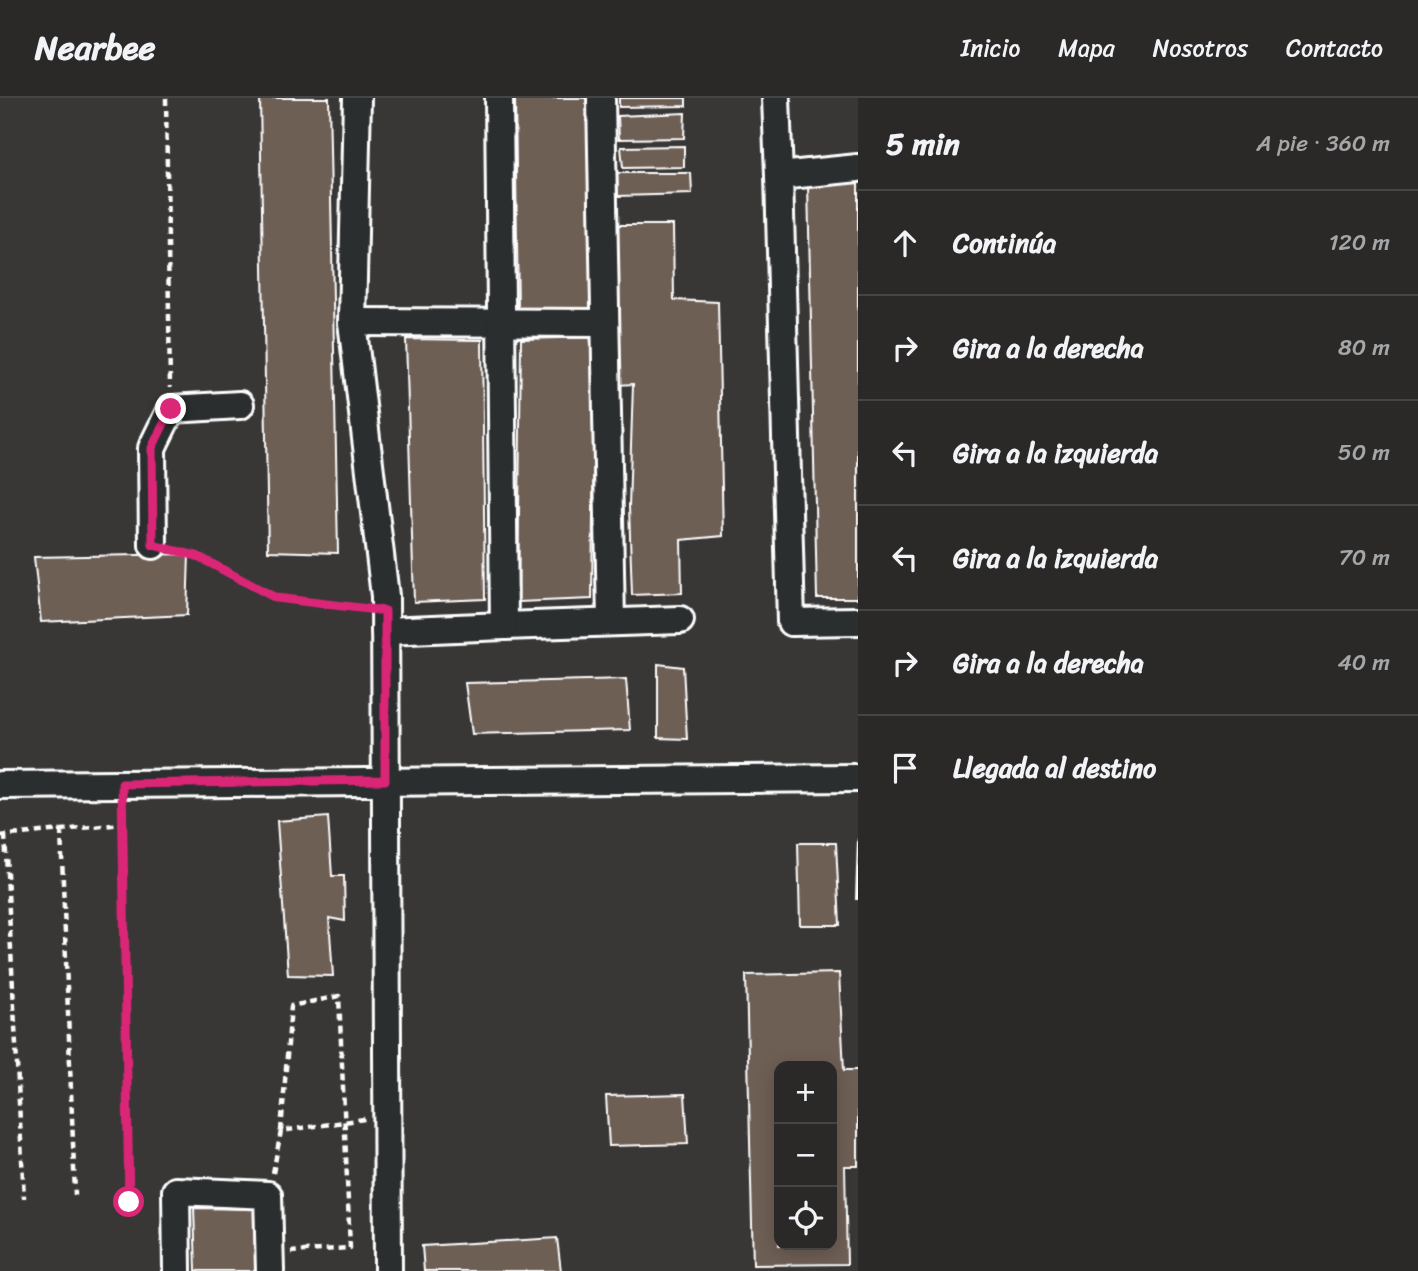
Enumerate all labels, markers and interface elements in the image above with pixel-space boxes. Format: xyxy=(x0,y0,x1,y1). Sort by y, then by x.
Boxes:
text: Nearbee xyxy=(35,19,155,77)
text: Inicio xyxy=(961,27,1020,69)
text: Mapa xyxy=(1058,27,1115,69)
text: Nosotros xyxy=(1153,27,1248,69)
text: Contacto xyxy=(1286,27,1383,69)
text: 5 min xyxy=(886,117,960,171)
text: A pie · 360 m xyxy=(1257,123,1390,164)
text: Continúa xyxy=(953,220,1056,266)
text: 120 m xyxy=(1329,222,1390,263)
icon: ahead xyxy=(886,224,924,262)
text: Gira a la derecha xyxy=(953,325,1144,371)
text: 80 m xyxy=(1338,327,1390,368)
icon: right xyxy=(886,329,924,367)
route end xyxy=(155,393,186,424)
text: Gira a la izquierda xyxy=(953,430,1158,476)
text: 50 m xyxy=(1338,432,1390,473)
icon: left xyxy=(886,434,924,472)
text: Gira a la izquierda xyxy=(953,535,1158,581)
text: 70 m xyxy=(1339,537,1390,578)
icon: left xyxy=(886,539,924,577)
text: Gira a la derecha xyxy=(953,640,1144,686)
text: 40 m xyxy=(1337,642,1390,683)
icon: right xyxy=(886,644,924,682)
text: Llegada al destino xyxy=(953,745,1156,791)
icon: arrive xyxy=(886,749,924,787)
map controls xyxy=(774,1061,837,1250)
button: + xyxy=(774,1061,837,1124)
button: − xyxy=(774,1124,837,1187)
route start xyxy=(113,1186,144,1217)
button: locate xyxy=(774,1187,837,1250)

